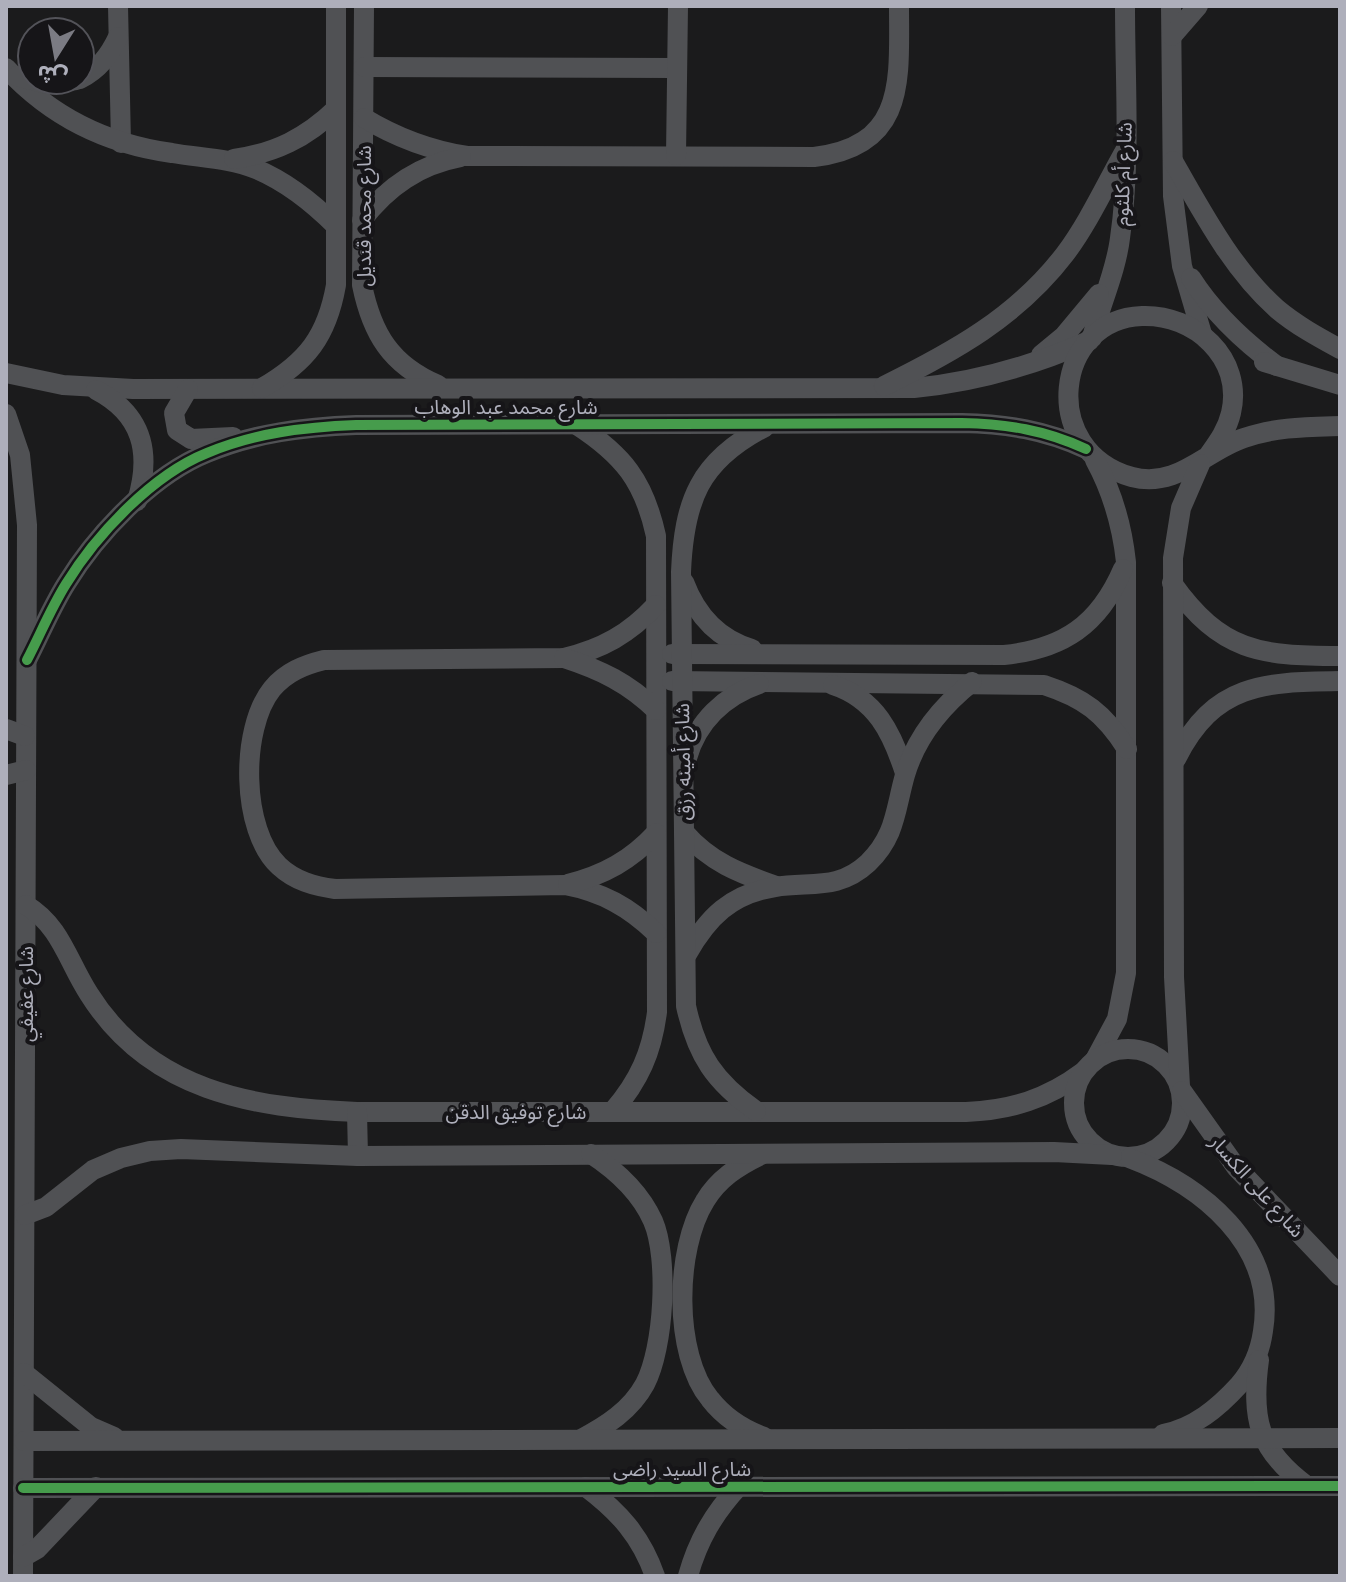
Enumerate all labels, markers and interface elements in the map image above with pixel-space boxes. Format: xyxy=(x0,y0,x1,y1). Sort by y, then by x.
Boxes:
north arrow xyxy=(16,16,96,96)
text: ش xyxy=(35,60,69,91)
street label: شارع أم كلثوم xyxy=(1109,122,1140,226)
street label: شارع محمد قنديل xyxy=(352,145,379,287)
street label: شارع محمد عبد الوهاب xyxy=(414,395,598,422)
street label: شارع أمينه رزق xyxy=(670,703,699,821)
street label: شارع عفيفي xyxy=(14,946,42,1042)
street label: شارع توفيق الدقن xyxy=(446,1100,586,1127)
street label: شارع على الكسار xyxy=(1202,1129,1309,1244)
street label: شارع السيد راضى xyxy=(613,1457,751,1484)

